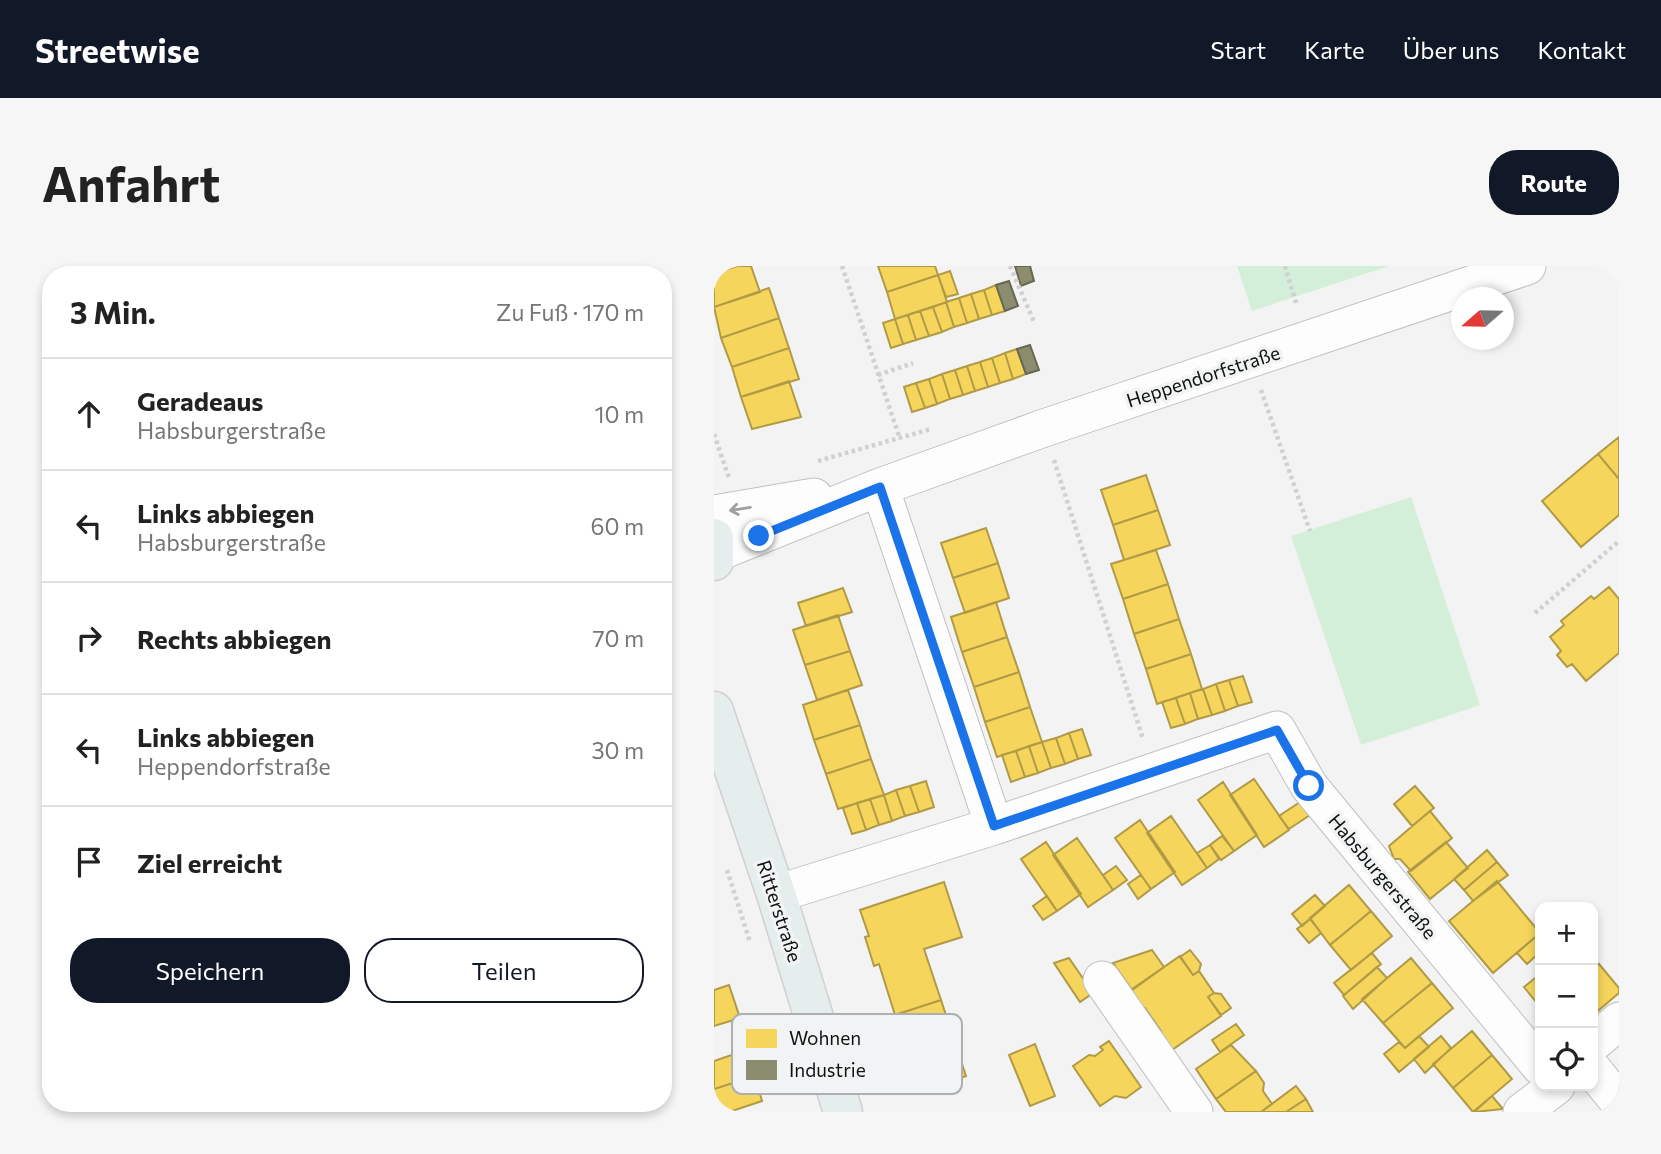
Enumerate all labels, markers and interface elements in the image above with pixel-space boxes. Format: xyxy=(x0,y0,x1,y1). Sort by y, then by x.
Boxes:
text: Streetwise xyxy=(35,29,200,70)
text: Start xyxy=(1211,35,1266,64)
text: Karte xyxy=(1304,35,1365,64)
text: Über uns xyxy=(1403,35,1499,64)
text: Kontakt xyxy=(1537,35,1626,64)
button: Route xyxy=(1489,150,1619,215)
text: Anfahrt xyxy=(42,152,220,212)
north arrow xyxy=(1451,287,1514,350)
text: 3 Min. xyxy=(70,293,156,330)
text: Zu Fuß · 170 m xyxy=(496,298,644,326)
street label: Heppendorfstraße xyxy=(1123,340,1283,412)
text: Geradeaus xyxy=(137,385,263,416)
icon: ahead xyxy=(70,395,108,433)
text: 10 m xyxy=(595,400,644,428)
text: Habsburgerstraße xyxy=(137,416,326,444)
text: Links abbiegen xyxy=(137,497,315,528)
one-way arrow xyxy=(729,503,752,516)
icon: left xyxy=(70,507,108,545)
text: 60 m xyxy=(591,512,644,540)
route end xyxy=(743,520,774,551)
text: Habsburgerstraße xyxy=(137,528,326,556)
icon: right xyxy=(70,619,108,657)
text: Rechts abbiegen xyxy=(137,623,332,654)
text: 70 m xyxy=(592,624,644,652)
text: Links abbiegen xyxy=(137,721,315,752)
icon: left xyxy=(70,731,108,769)
text: 30 m xyxy=(591,736,644,764)
text: Heppendorfstraße xyxy=(137,752,331,780)
route start xyxy=(1293,770,1324,801)
street label: Habsburgerstraße xyxy=(1324,809,1442,943)
icon: arrive xyxy=(70,843,108,881)
text: Ziel erreicht xyxy=(137,847,282,878)
street label: Ritterstraße xyxy=(753,857,807,965)
map controls xyxy=(1535,902,1598,1091)
button: + xyxy=(1535,902,1598,965)
button: Speichern xyxy=(70,938,350,1003)
button: Teilen xyxy=(364,938,644,1003)
button: − xyxy=(1535,965,1598,1028)
legend xyxy=(732,1014,962,1094)
text: Wohnen xyxy=(789,1026,861,1049)
button: locate xyxy=(1535,1028,1598,1091)
text: Industrie xyxy=(789,1058,866,1081)

